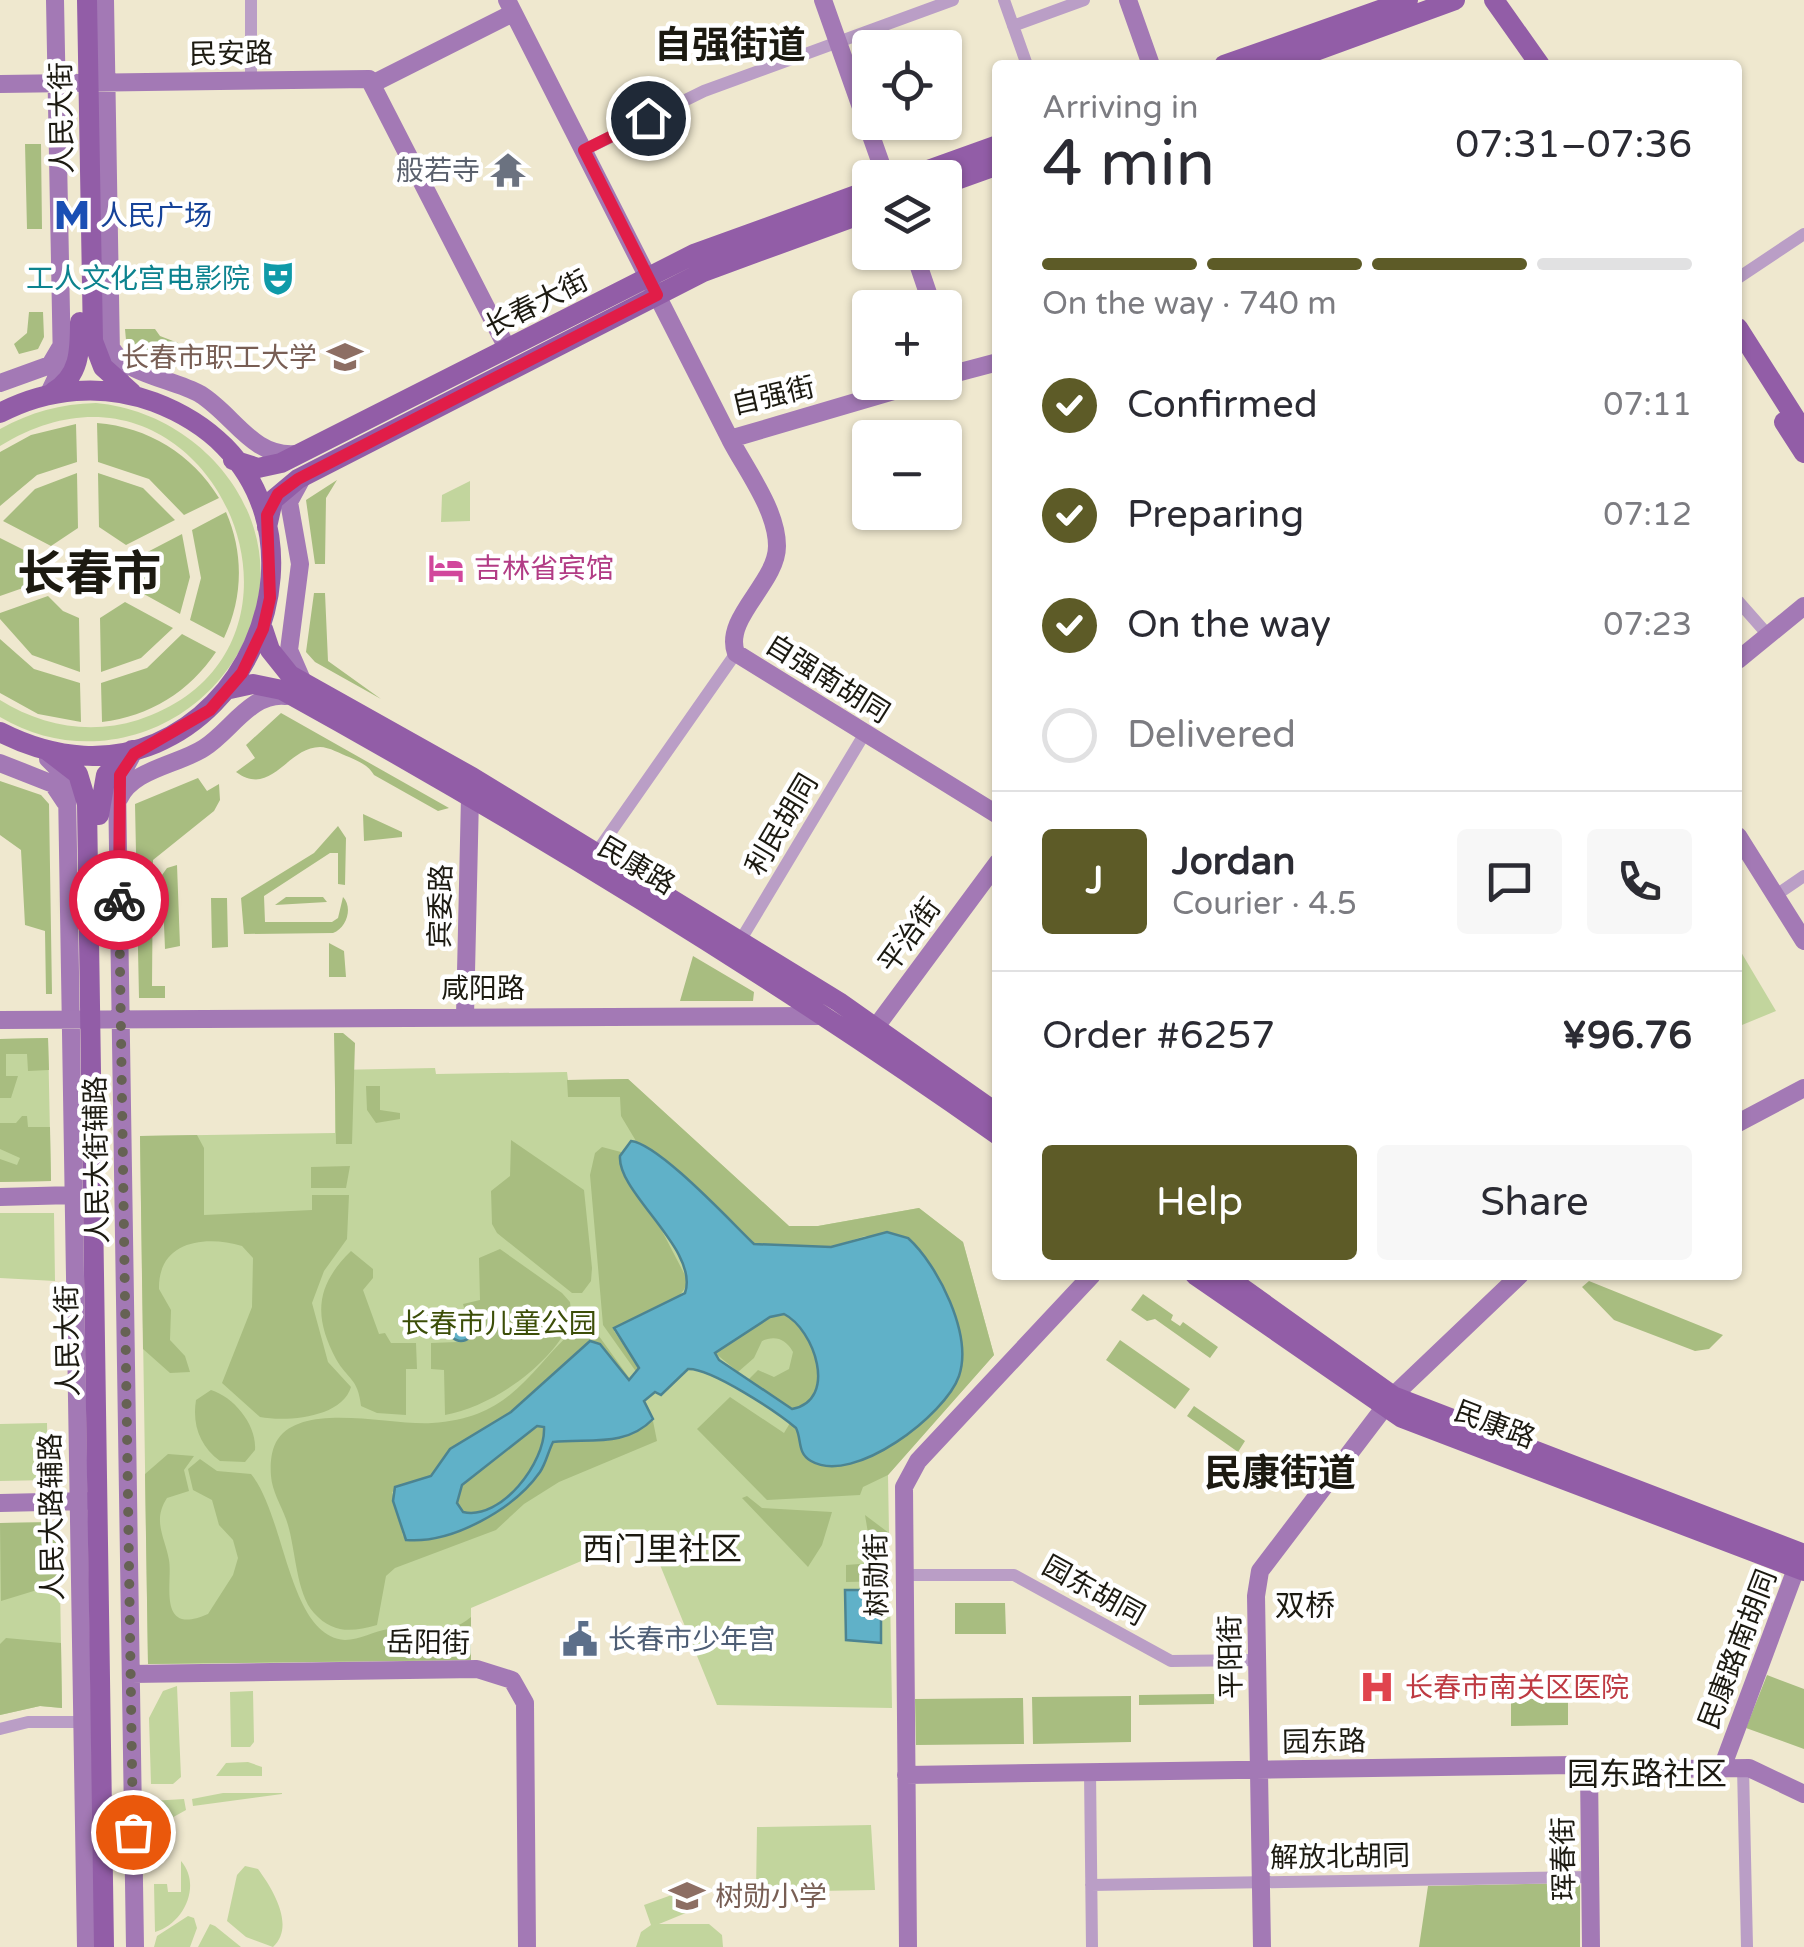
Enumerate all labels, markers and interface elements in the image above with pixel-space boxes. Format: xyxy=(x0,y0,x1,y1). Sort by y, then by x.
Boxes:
district label: 自强街道 xyxy=(654,23,806,69)
map controls xyxy=(852,30,962,530)
button: locate xyxy=(852,30,962,140)
street label: 民安路 xyxy=(189,36,273,72)
street label: 人民大街 xyxy=(44,62,80,174)
pin xyxy=(606,76,691,161)
text: Arriving in xyxy=(1042,89,1199,127)
icon: home xyxy=(621,91,676,146)
text: 07:31–07:36 xyxy=(1455,122,1692,168)
text: 4 min xyxy=(1042,125,1215,204)
temple icon: 般若寺 xyxy=(489,151,527,189)
place label: 般若寺 xyxy=(396,154,480,188)
button: layers xyxy=(852,160,962,270)
metro station icon: 人民广场 xyxy=(53,196,91,234)
place label: 人民广场 xyxy=(100,199,212,233)
theatre icon: 工人文化宫电影院 xyxy=(259,259,297,297)
place label: 工人文化宫电影院 xyxy=(26,262,250,296)
street label: 长春大街 xyxy=(479,263,594,344)
text: On the way · 740 m xyxy=(1042,285,1337,323)
button: + xyxy=(852,290,962,400)
school or university icon: 长春市职工大学 xyxy=(326,338,364,376)
place label: 长春市职工大学 xyxy=(121,341,317,375)
street label: 自强街 xyxy=(728,370,818,422)
icon: check xyxy=(1042,378,1097,433)
text: Confirmed xyxy=(1127,382,1318,428)
text: 07:11 xyxy=(1603,386,1692,424)
button: − xyxy=(852,420,962,530)
icon: check xyxy=(1042,488,1097,543)
text: Preparing xyxy=(1127,492,1304,538)
text: 07:12 xyxy=(1603,496,1692,534)
district label: 长春市 xyxy=(17,546,161,604)
hotel icon: 吉林省宾馆 xyxy=(427,549,465,587)
place label: 吉林省宾馆 xyxy=(474,552,614,586)
icon: check xyxy=(1042,598,1097,653)
text: On the way xyxy=(1127,602,1331,648)
text: 07:23 xyxy=(1603,606,1692,644)
street label: 自强南胡同 xyxy=(759,627,896,730)
text: Delivered xyxy=(1127,712,1296,758)
street label: 利民胡同 xyxy=(738,768,825,881)
button: chat xyxy=(1457,829,1562,934)
button: phone xyxy=(1587,829,1692,934)
street label: 民康路 xyxy=(592,830,681,902)
text: Jordan xyxy=(1172,839,1295,885)
courier xyxy=(69,850,169,950)
text: J xyxy=(1086,858,1103,904)
street label: 宾委路 xyxy=(423,864,459,948)
icon: bike xyxy=(92,873,147,928)
text: Courier · 4.5 xyxy=(1172,885,1357,923)
street label: 平治街 xyxy=(871,892,948,980)
street label: 咸阳路 xyxy=(441,972,525,1006)
text: Order #6257 xyxy=(1042,1013,1275,1059)
text: ¥96.76 xyxy=(1562,1013,1692,1059)
street label: 人民大街辅路 xyxy=(79,1076,115,1244)
button: Help xyxy=(1042,1145,1357,1260)
button: Share xyxy=(1377,1145,1692,1260)
street label: 人民大街 xyxy=(50,1285,86,1397)
park label: 长春市儿童公园 xyxy=(401,1307,597,1341)
street label: 民康路 xyxy=(1449,1394,1540,1456)
street label: 人民大路辅路 xyxy=(34,1433,70,1601)
district label: 民康街道 xyxy=(1204,1451,1356,1497)
district label: 西门里社区 xyxy=(582,1531,742,1569)
street label: 树勋街 xyxy=(859,1533,895,1617)
street label: 园东胡同 xyxy=(1036,1549,1151,1633)
street label: 民康路南胡同 xyxy=(1692,1565,1784,1734)
district label: 双桥 xyxy=(1275,1588,1335,1625)
street label: 平阳街 xyxy=(1213,1615,1249,1699)
public building icon: 长春市少年宫 xyxy=(561,1620,599,1658)
place label: 长春市少年宫 xyxy=(608,1623,776,1657)
street label: 岳阳街 xyxy=(386,1625,470,1661)
hospital icon: 长春市南关区医院 xyxy=(1358,1668,1396,1706)
place label: 长春市南关区医院 xyxy=(1405,1671,1629,1705)
street label: 园东路 xyxy=(1282,1724,1366,1760)
district label: 园东路社区 xyxy=(1567,1756,1727,1794)
pin xyxy=(91,1790,176,1875)
icon: bag xyxy=(106,1805,161,1860)
street label: 珲春街 xyxy=(1546,1817,1582,1901)
street label: 解放北胡同 xyxy=(1270,1839,1410,1875)
school or university icon: 树勋小学 xyxy=(668,1877,706,1915)
place label: 树勋小学 xyxy=(715,1880,827,1914)

